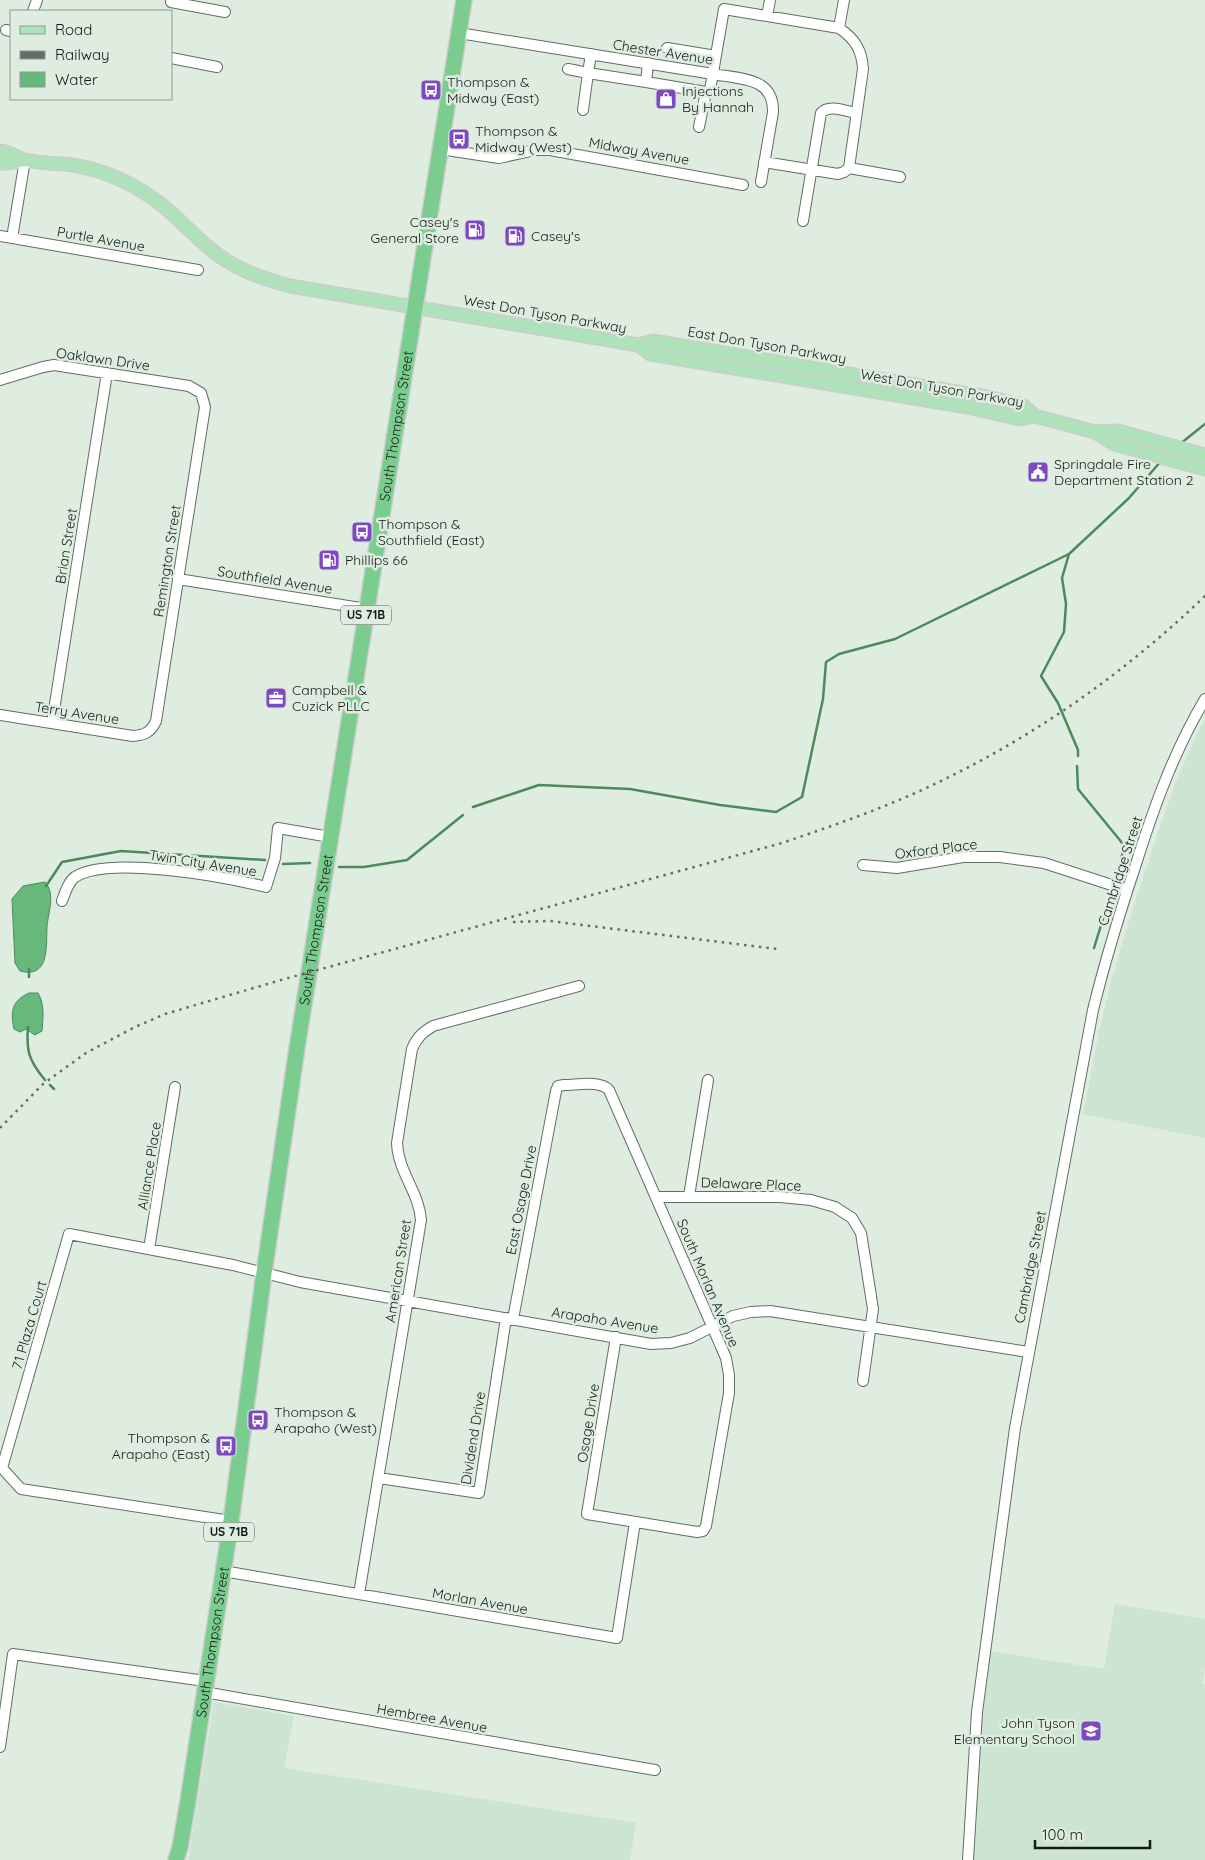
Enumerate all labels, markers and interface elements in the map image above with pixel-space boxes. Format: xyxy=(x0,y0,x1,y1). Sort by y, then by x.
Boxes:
legend xyxy=(10,10,172,100)
text: Road xyxy=(55,20,92,39)
street label: Chester Avenue xyxy=(612,35,714,69)
text: Railway xyxy=(55,45,110,64)
text: Water xyxy=(55,70,98,89)
place label: Thompson & Midway (East) xyxy=(447,73,539,107)
bus stop icon: Thompson & Midway (East) xyxy=(419,78,443,102)
place label: Injections By Hannah xyxy=(682,82,754,116)
shop icon: Injections By Hannah xyxy=(654,87,678,111)
place label: Thompson & Midway (West) xyxy=(475,122,572,156)
bus stop icon: Thompson & Midway (West) xyxy=(447,127,471,151)
street label: Midway Avenue xyxy=(587,133,691,169)
place label: Casey's General Store xyxy=(371,213,459,247)
fuel station icon: Casey's General Store xyxy=(463,218,487,242)
street label: Purtle Avenue xyxy=(56,222,147,256)
fuel station icon: Casey's xyxy=(503,224,527,248)
place label: Casey's xyxy=(531,227,580,245)
street label: West Don Tyson Parkway xyxy=(462,291,628,337)
street label: East Don Tyson Parkway xyxy=(686,322,848,368)
street label: Oaklawn Drive xyxy=(55,344,151,374)
street label: South Thompson Street xyxy=(375,349,417,503)
street label: West Don Tyson Parkway xyxy=(859,365,1025,411)
place label: Springdale Fire Department Station 2 xyxy=(1054,455,1194,489)
public building icon: Springdale Fire Department Station 2 xyxy=(1026,460,1050,484)
street label: Remington Street xyxy=(149,503,185,618)
street label: Brian Street xyxy=(51,507,81,585)
place label: Thompson & Southfield (East) xyxy=(378,515,485,549)
bus stop icon: Thompson & Southfield (East) xyxy=(350,520,374,544)
fuel station icon: Phillips 66 xyxy=(317,548,341,572)
place label: Phillips 66 xyxy=(345,551,408,569)
street label: Southfield Avenue xyxy=(216,562,334,598)
road number: US 71B xyxy=(341,606,391,624)
place label: Campbell & Cuzick PLLC xyxy=(292,681,370,715)
office icon: Campbell & Cuzick PLLC xyxy=(264,686,288,710)
street label: Terry Avenue xyxy=(34,697,121,729)
street label: Cambridge Street xyxy=(1094,814,1146,928)
street label: Oxford Place xyxy=(894,835,978,863)
street label: Twin City Avenue xyxy=(148,846,258,880)
street label: South Thompson Street xyxy=(295,853,337,1006)
street label: Alliance Place xyxy=(133,1120,165,1211)
street label: East Osage Drive xyxy=(502,1144,540,1256)
street label: Delaware Place xyxy=(700,1173,802,1195)
street label: Cambridge Street xyxy=(1010,1209,1050,1325)
street label: South Morlan Avenue xyxy=(673,1216,743,1350)
street label: American Street xyxy=(381,1218,415,1324)
street label: 71 Plaza Court xyxy=(8,1278,50,1372)
street label: Arapaho Avenue xyxy=(550,1303,660,1337)
street label: Osage Drive xyxy=(573,1382,603,1464)
street label: Dividend Drive xyxy=(457,1390,489,1486)
place label: Thompson & Arapaho (West) xyxy=(274,1403,377,1437)
bus stop icon: Thompson & Arapaho (West) xyxy=(246,1408,270,1432)
place label: Thompson & Arapaho (East) xyxy=(112,1429,210,1463)
bus stop icon: Thompson & Arapaho (East) xyxy=(214,1434,238,1458)
road number: US 71B xyxy=(204,1522,254,1541)
street label: South Thompson Street xyxy=(192,1565,233,1719)
street label: Morlan Avenue xyxy=(431,1584,529,1618)
street label: Hembree Avenue xyxy=(375,1699,489,1737)
place label: John Tyson Elementary School xyxy=(954,1714,1075,1748)
school or university icon: John Tyson Elementary School xyxy=(1079,1719,1103,1743)
scale bar xyxy=(1035,1818,1150,1850)
text: 100 m xyxy=(1042,1825,1083,1844)

